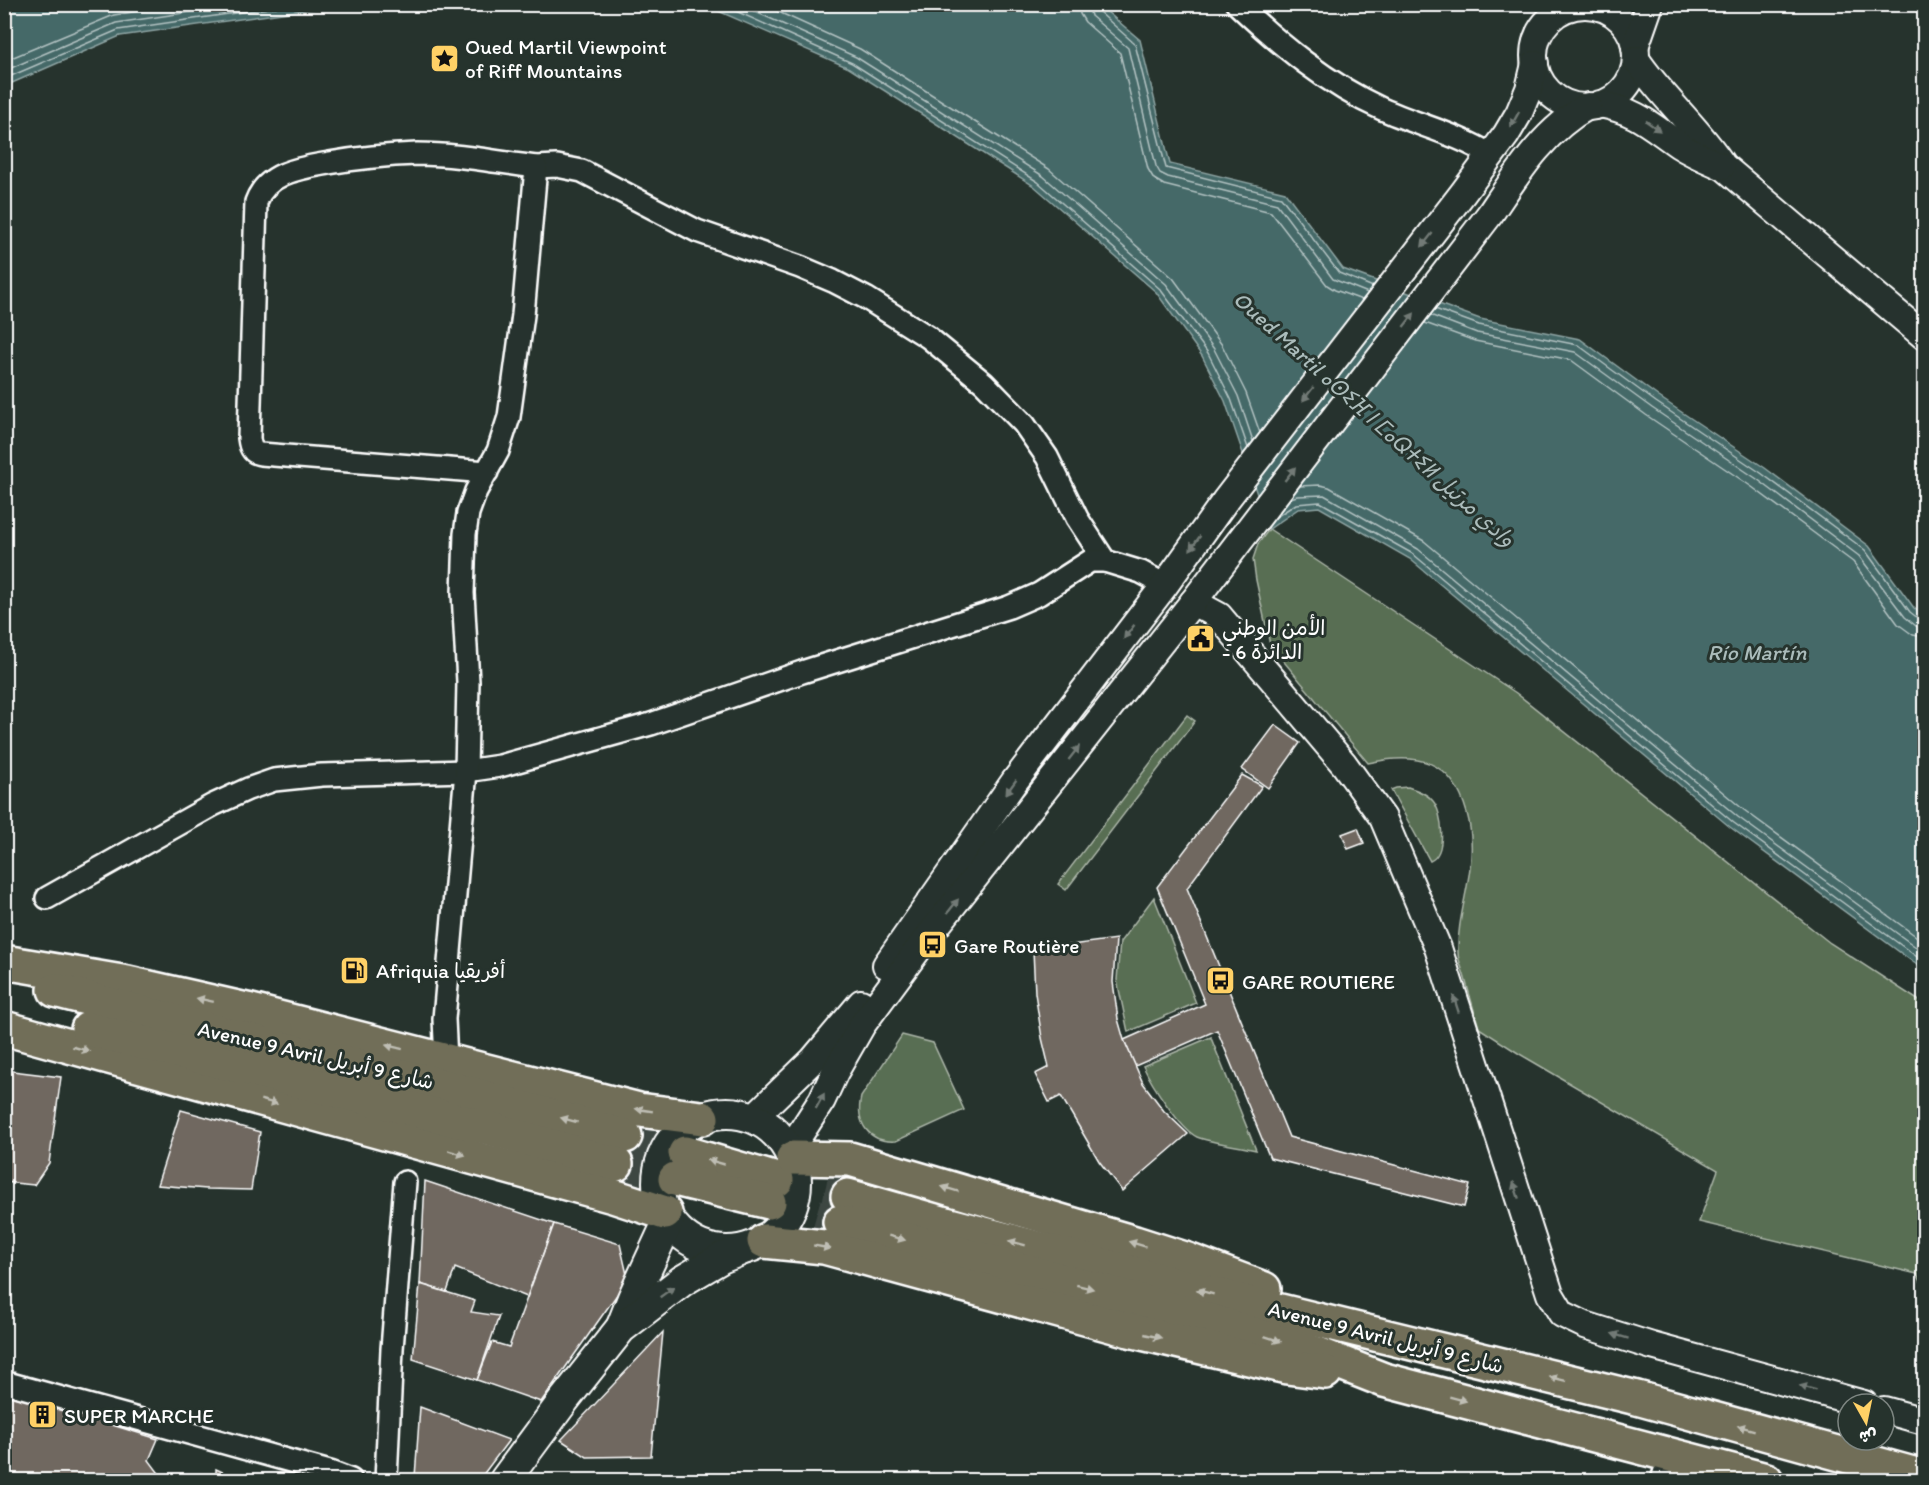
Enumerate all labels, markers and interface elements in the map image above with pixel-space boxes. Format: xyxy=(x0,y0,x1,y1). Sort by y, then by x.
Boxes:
place label: Oued Martil Viewpoint of Riff Mountains xyxy=(465,34,667,83)
place icon: Oued Martil Viewpoint of Riff Mountains xyxy=(428,42,460,74)
one-way arrow xyxy=(1510,111,1520,128)
one-way arrow xyxy=(1646,119,1661,131)
one-way arrow xyxy=(1422,232,1434,247)
water label: Oued Martil ⴰⵙⵉⴼ ⵏ ⵎⴰⵕⵜⵉⵍ وادي مرتيل xyxy=(1226,285,1520,554)
one-way arrow xyxy=(1402,312,1414,327)
one-way arrow xyxy=(1302,386,1314,402)
one-way arrow xyxy=(1283,466,1296,482)
one-way arrow xyxy=(1189,535,1201,551)
place label: الأمن الوطني - الدائرة 6 xyxy=(1222,614,1325,664)
public building icon: الأمن الوطني - الدائرة 6 xyxy=(1185,623,1217,655)
one-way arrow xyxy=(1124,624,1136,639)
water label: Río Martín xyxy=(1708,639,1807,666)
one-way arrow xyxy=(1067,745,1079,760)
one-way arrow xyxy=(1005,778,1017,794)
one-way arrow xyxy=(946,898,958,913)
bus stop icon: Gare Routière xyxy=(917,929,949,961)
place label: Gare Routière xyxy=(954,933,1079,958)
fuel station icon: Afriquia أفريقيا xyxy=(339,954,371,986)
place label: Afriquia أفريقيا xyxy=(376,958,505,983)
bus stop icon: GARE ROUTIERE xyxy=(1205,965,1237,997)
place label: GARE ROUTIERE xyxy=(1242,969,1395,994)
one-way arrow xyxy=(196,995,214,1005)
one-way arrow xyxy=(1451,995,1460,1013)
street label: Avenue 9 Avril شارع 9 أبريل xyxy=(195,1016,436,1097)
one-way arrow xyxy=(385,1042,403,1052)
one-way arrow xyxy=(72,1045,90,1054)
one-way arrow xyxy=(815,1093,825,1110)
one-way arrow xyxy=(260,1098,278,1107)
one-way arrow xyxy=(635,1105,654,1114)
one-way arrow xyxy=(560,1115,578,1124)
one-way arrow xyxy=(448,1149,466,1159)
one-way arrow xyxy=(707,1157,725,1166)
one-way arrow xyxy=(1511,1181,1520,1199)
one-way arrow xyxy=(941,1184,959,1193)
one-way arrow xyxy=(887,1233,906,1243)
one-way arrow xyxy=(1008,1237,1026,1247)
one-way arrow xyxy=(1128,1239,1146,1248)
one-way arrow xyxy=(813,1243,832,1252)
one-way arrow xyxy=(1076,1283,1094,1293)
one-way arrow xyxy=(660,1287,675,1299)
one-way arrow xyxy=(1196,1287,1214,1297)
street label: Avenue 9 Avril شارع 9 أبريل xyxy=(1265,1296,1506,1381)
one-way arrow xyxy=(1143,1331,1162,1341)
one-way arrow xyxy=(1611,1331,1629,1340)
one-way arrow xyxy=(1264,1335,1282,1344)
one-way arrow xyxy=(1549,1373,1567,1383)
one-way arrow xyxy=(1799,1383,1817,1393)
north arrow xyxy=(1836,1392,1896,1452)
one-way arrow xyxy=(1449,1395,1467,1405)
building icon: SUPER MARCHE xyxy=(27,1399,59,1431)
place label: SUPER MARCHE xyxy=(64,1403,214,1428)
one-way arrow xyxy=(1737,1423,1755,1432)
text: ش xyxy=(1858,1426,1878,1447)

